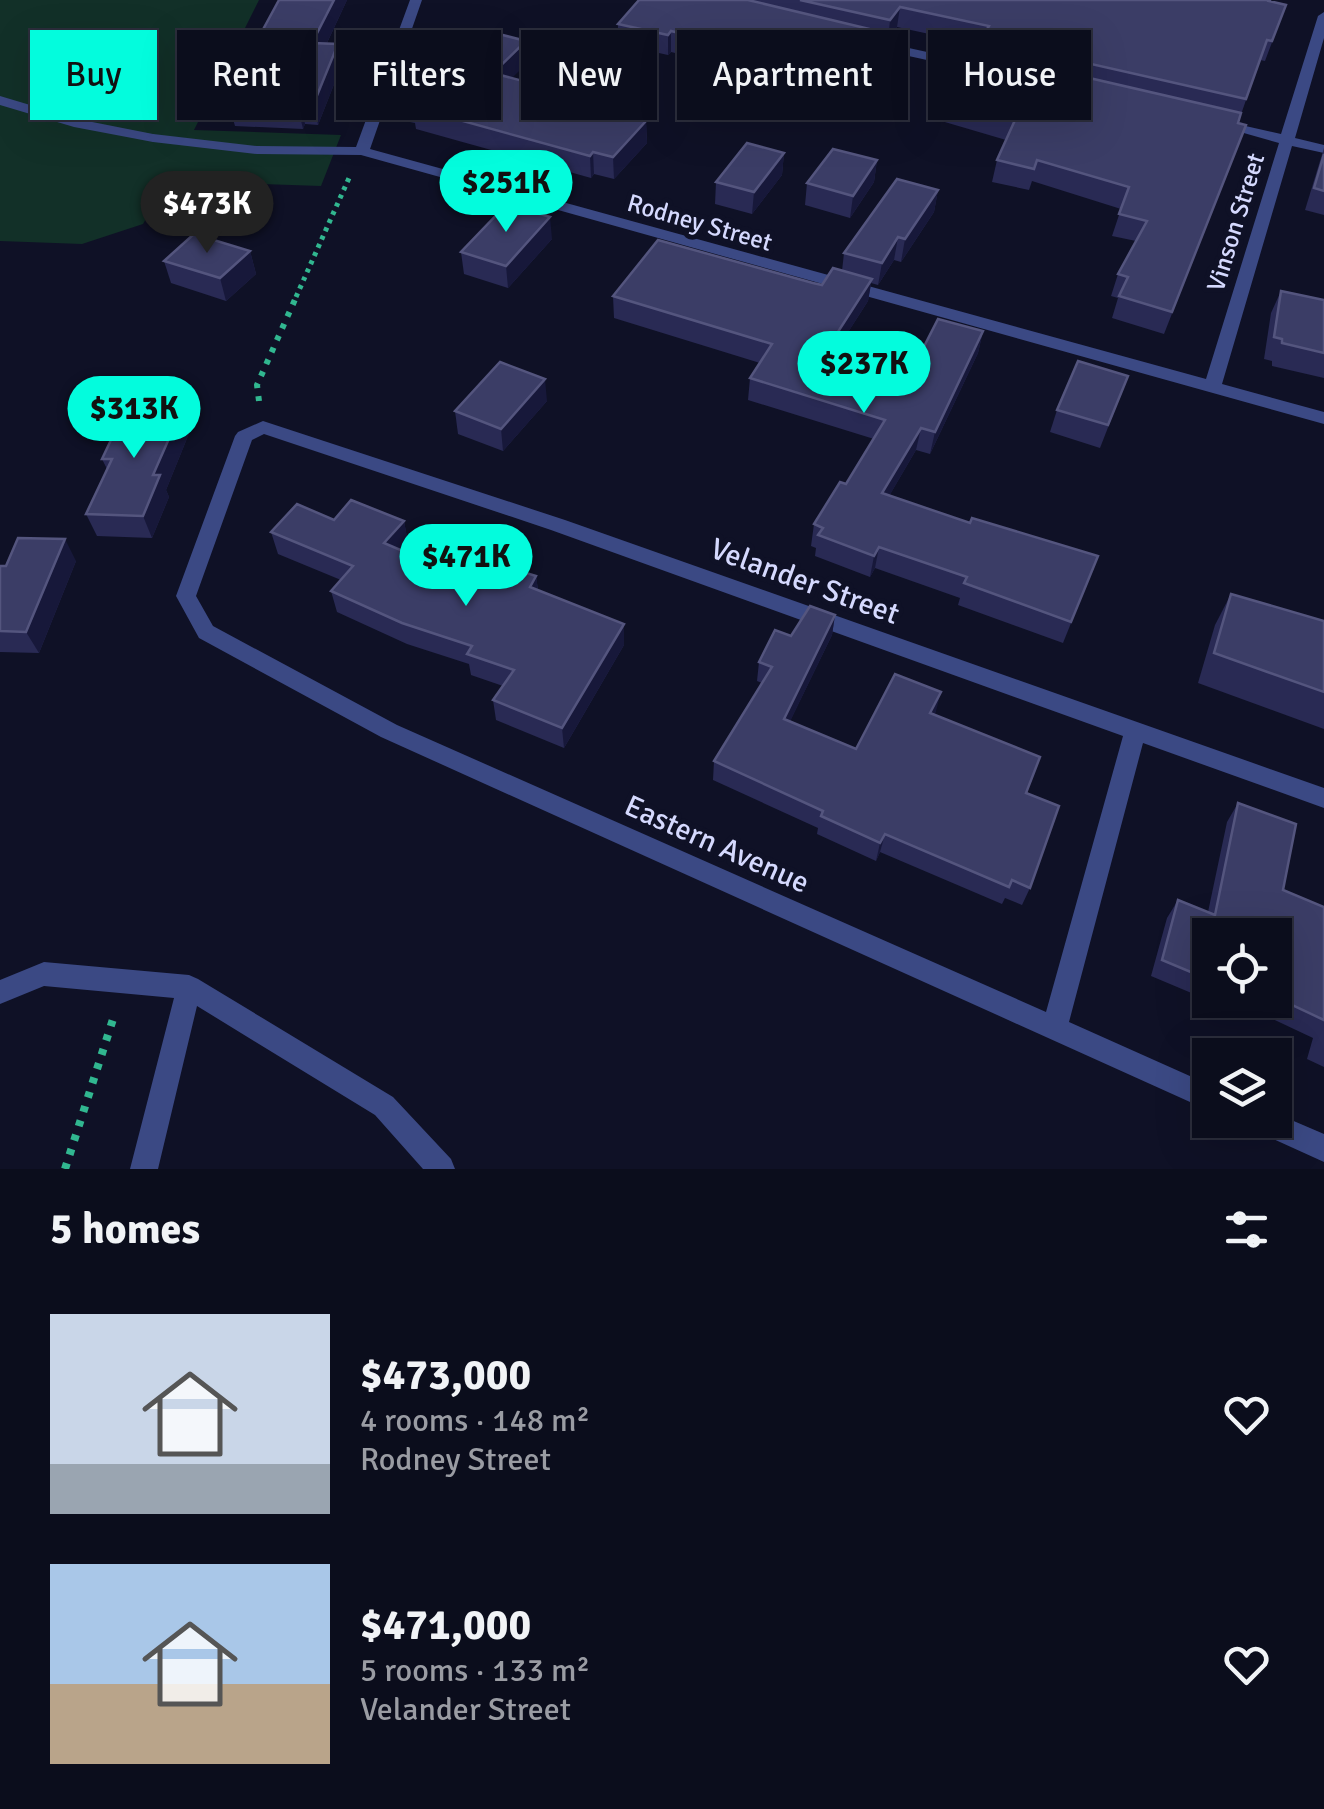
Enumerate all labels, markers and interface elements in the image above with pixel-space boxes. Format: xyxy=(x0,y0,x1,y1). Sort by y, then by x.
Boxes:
chip: Buy xyxy=(30,30,157,120)
chip: Rent xyxy=(177,30,316,120)
chip: Filters xyxy=(336,30,501,120)
chip: New xyxy=(521,30,657,120)
chip: Apartment xyxy=(677,30,908,120)
chip: House xyxy=(928,30,1091,120)
street label: Vinson Street xyxy=(1200,149,1271,295)
pin: $251K xyxy=(436,150,576,235)
text: $251K xyxy=(462,163,550,202)
pin: $473K xyxy=(137,171,277,256)
text: $473K xyxy=(163,184,251,223)
street label: Rodney Street xyxy=(624,187,776,258)
pin: $237K xyxy=(794,331,934,416)
text: $237K xyxy=(820,344,908,383)
pin: $313K xyxy=(64,376,204,461)
text: $313K xyxy=(90,389,178,428)
pin: $471K xyxy=(396,524,536,609)
street label: Velander Street xyxy=(706,530,904,633)
text: $471K xyxy=(422,537,510,576)
street label: Eastern Avenue xyxy=(619,787,815,902)
map controls xyxy=(1192,918,1292,1138)
button: locate xyxy=(1192,918,1292,1018)
button: layers xyxy=(1192,1038,1292,1138)
icon: filters xyxy=(1219,1202,1274,1257)
text: 5 homes xyxy=(50,1204,200,1255)
text: $473,000 xyxy=(360,1350,531,1401)
icon: home xyxy=(130,1354,250,1474)
icon: heart xyxy=(1219,1387,1274,1442)
text: 4 rooms · 148 m² xyxy=(360,1401,590,1440)
text: Rodney Street xyxy=(360,1440,551,1479)
text: $471,000 xyxy=(360,1600,531,1651)
icon: home xyxy=(130,1604,250,1724)
icon: heart xyxy=(1219,1637,1274,1692)
text: 5 rooms · 133 m² xyxy=(360,1651,590,1690)
text: Velander Street xyxy=(360,1690,571,1729)

